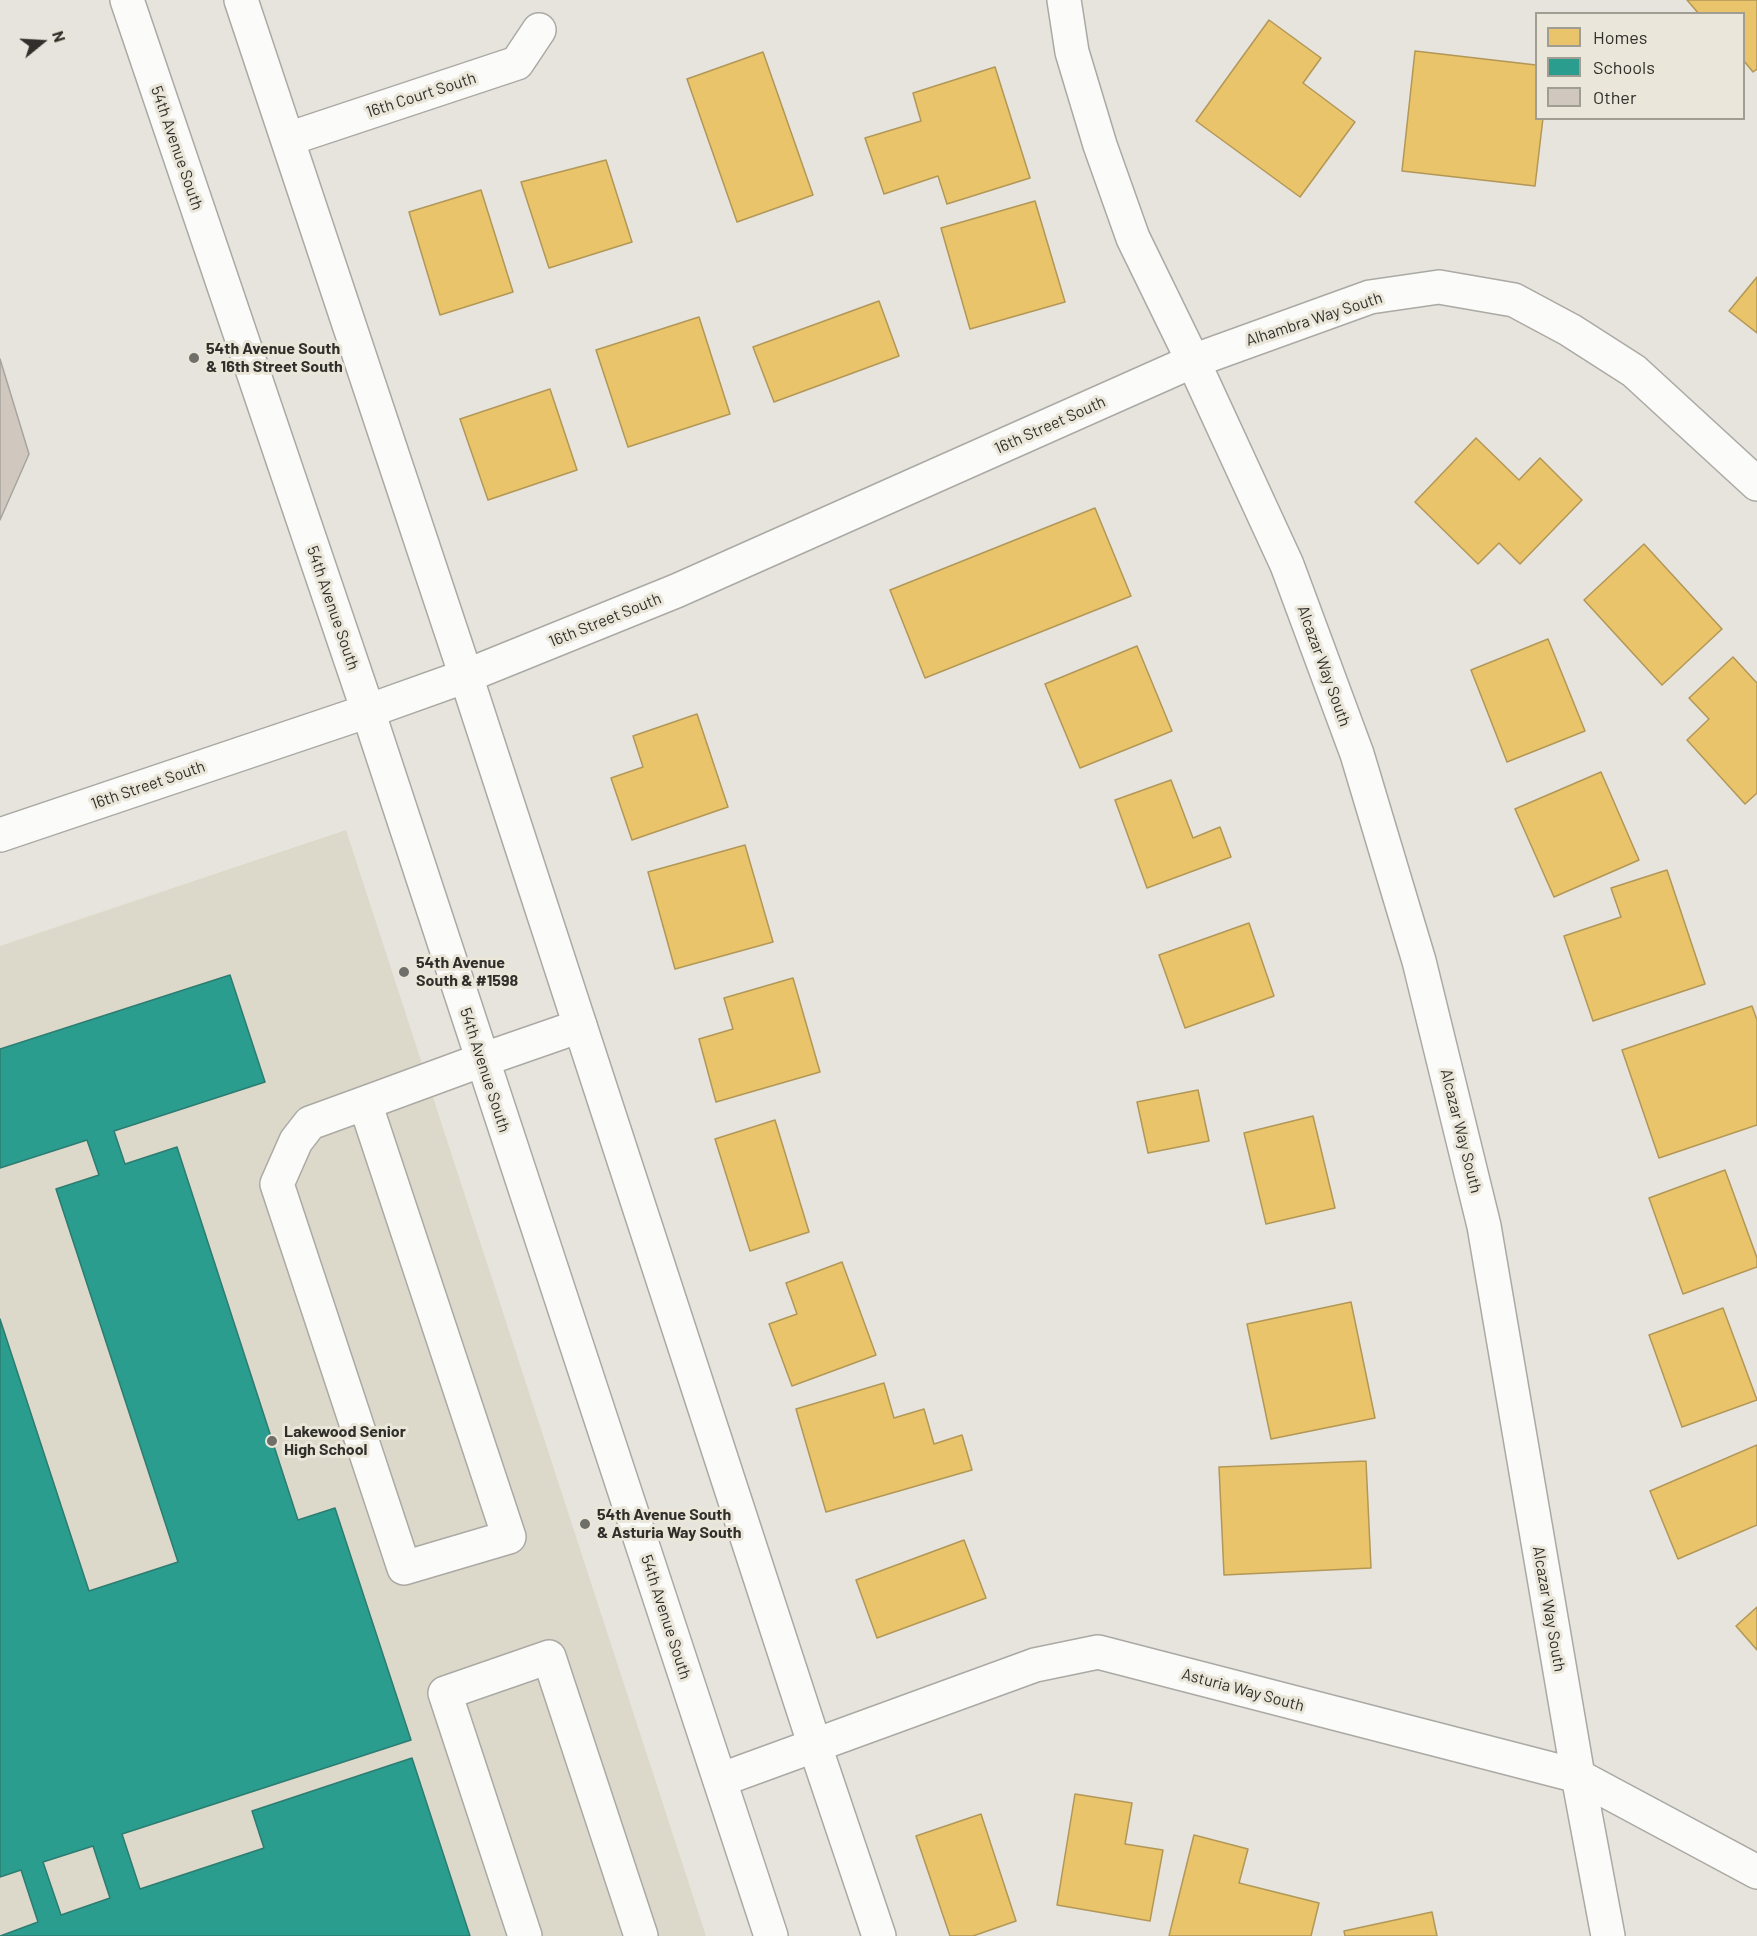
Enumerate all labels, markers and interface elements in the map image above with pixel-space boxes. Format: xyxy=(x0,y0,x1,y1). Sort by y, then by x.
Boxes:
north arrow xyxy=(12,12,72,72)
legend xyxy=(1535,12,1745,120)
text: Homes xyxy=(1593,26,1647,48)
text: N xyxy=(49,28,70,44)
text: Schools xyxy=(1593,56,1655,78)
street label: 16th Court South xyxy=(364,68,478,122)
street label: 54th Avenue South xyxy=(147,83,207,213)
text: Other xyxy=(1593,86,1636,108)
street label: Alhambra Way South xyxy=(1243,288,1385,350)
place label: 54th Avenue South & 16th Street South xyxy=(206,339,343,377)
marker: 54th Avenue South & 16th Street South xyxy=(187,351,201,365)
street label: 16th Street South xyxy=(992,392,1108,458)
street label: 54th Avenue South xyxy=(303,543,363,673)
street label: 16th Street South xyxy=(546,589,664,651)
street label: Alcazar Way South xyxy=(1293,603,1355,729)
street label: 16th Street South xyxy=(88,756,208,814)
place label: 54th Avenue South & #1598 xyxy=(416,953,518,991)
marker: 54th Avenue South & #1598 xyxy=(397,965,411,979)
street label: 54th Avenue South xyxy=(456,1005,514,1135)
street label: Alcazar Way South xyxy=(1436,1067,1486,1195)
place label: Lakewood Senior High School xyxy=(284,1422,406,1460)
marker: Lakewood Senior High School xyxy=(265,1434,279,1448)
place label: 54th Avenue South & Asturia Way South xyxy=(597,1505,741,1543)
marker: 54th Avenue South & Asturia Way South xyxy=(578,1517,592,1531)
street label: Alcazar Way South xyxy=(1528,1545,1570,1673)
street label: 54th Avenue South xyxy=(637,1552,695,1682)
street label: Asturia Way South xyxy=(1180,1664,1306,1716)

